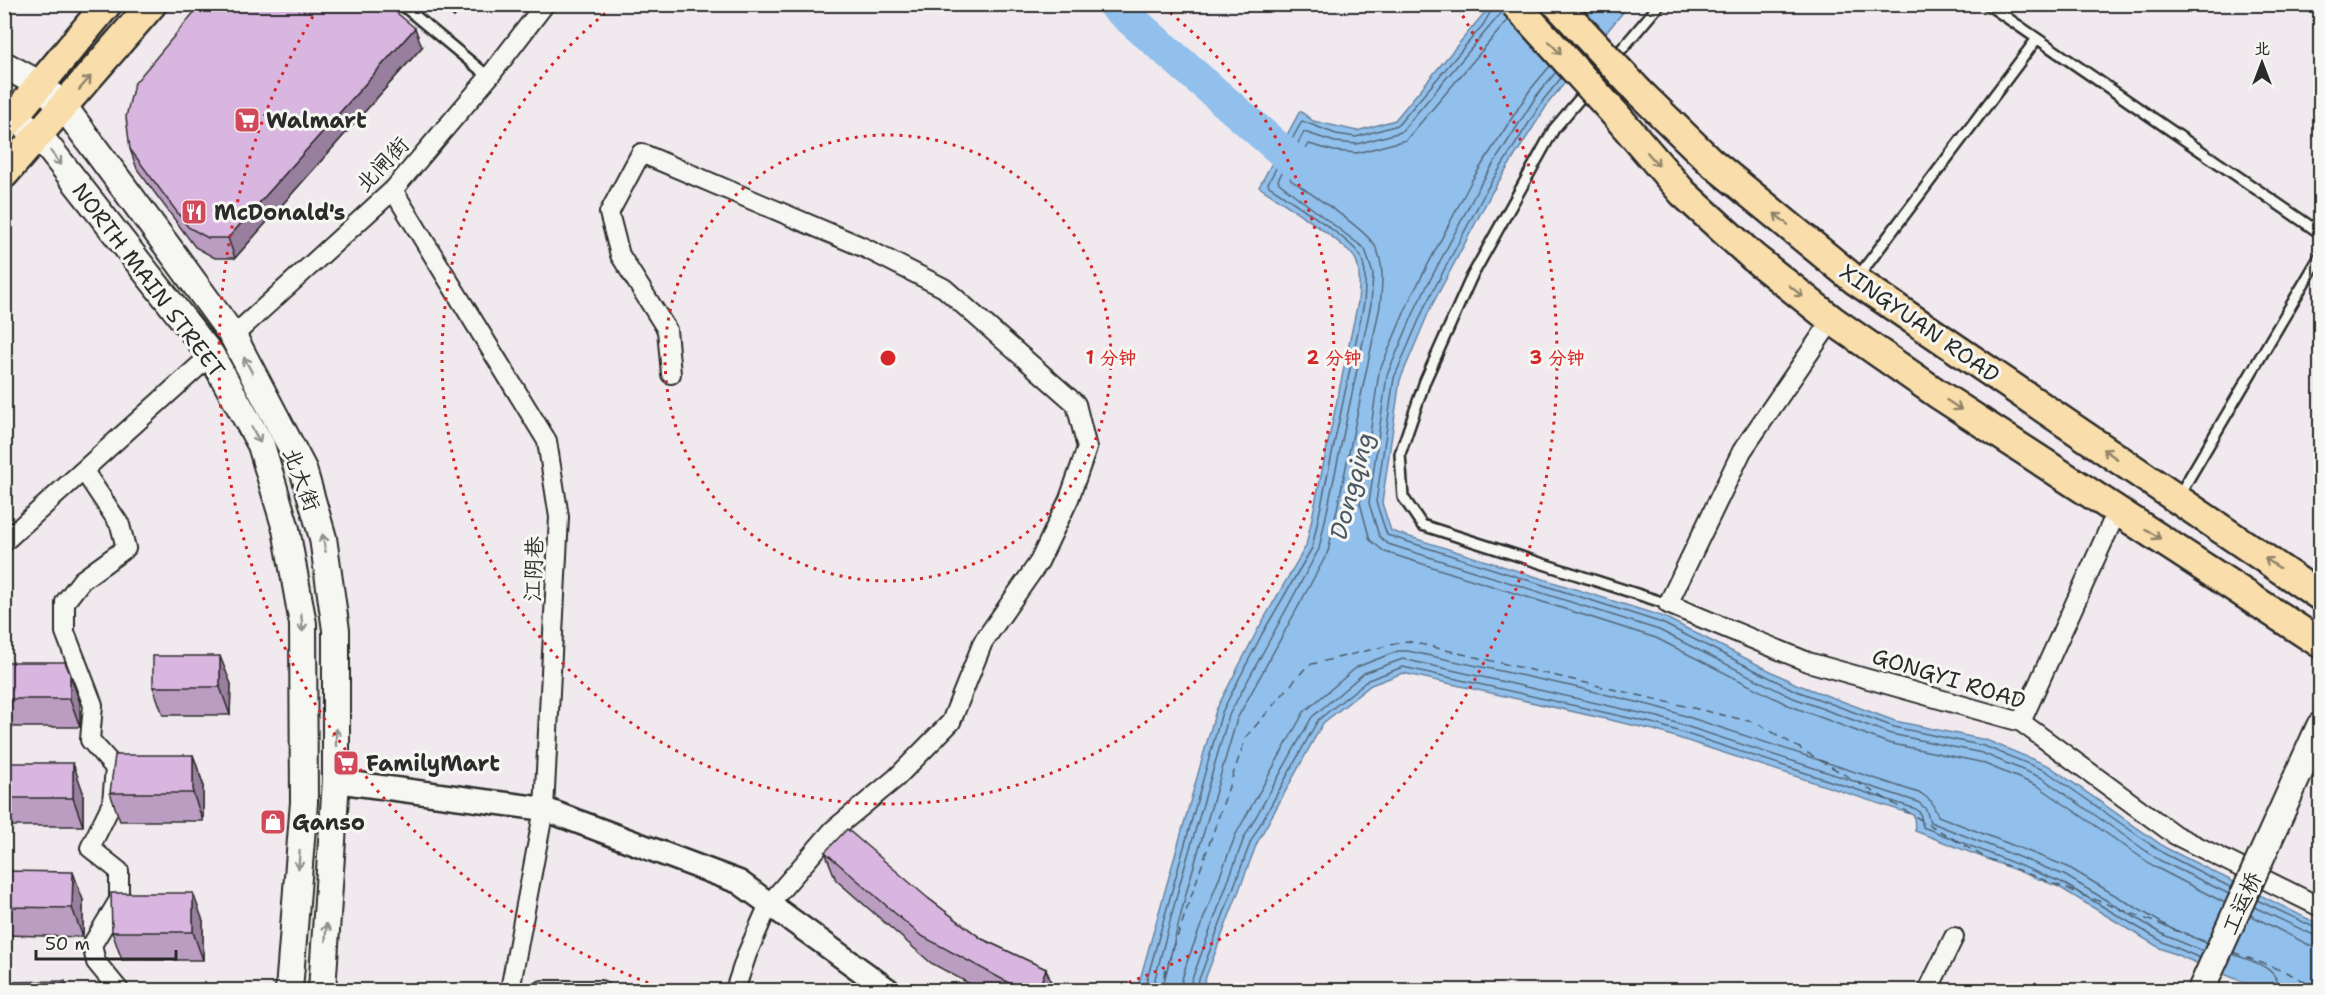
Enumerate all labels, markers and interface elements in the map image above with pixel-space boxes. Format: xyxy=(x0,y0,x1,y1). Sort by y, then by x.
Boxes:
north arrow xyxy=(2232,33,2292,93)
text: 北 xyxy=(2254,38,2270,59)
one-way arrow xyxy=(1547,40,1561,55)
one-way arrow xyxy=(78,75,91,91)
supermarket icon: Walmart xyxy=(232,105,262,135)
place label: Walmart xyxy=(266,106,367,135)
street label: 北闸街 xyxy=(349,130,415,198)
one-way arrow xyxy=(50,150,63,166)
one-way arrow xyxy=(1646,150,1660,166)
street label: NORTH MAIN STREET xyxy=(66,177,232,384)
restaurant icon: McDonald's xyxy=(179,197,209,227)
place label: McDonald's xyxy=(214,198,345,227)
one-way arrow xyxy=(1774,212,1789,226)
street label: XINGYUAN ROAD xyxy=(1834,258,2005,389)
one-way arrow xyxy=(1788,284,1804,297)
text: 1 分钟 xyxy=(1086,346,1136,370)
text: 2 分钟 xyxy=(1307,346,1361,370)
text: 3 分钟 xyxy=(1530,346,1584,370)
centre of rings xyxy=(878,348,898,368)
one-way arrow xyxy=(242,357,254,374)
one-way arrow xyxy=(1945,399,1962,411)
one-way arrow xyxy=(250,426,262,443)
water label: Dongqing xyxy=(1322,429,1382,543)
street label: 北大街 xyxy=(276,443,327,515)
one-way arrow xyxy=(2102,448,2119,460)
one-way arrow xyxy=(2144,528,2161,540)
one-way arrow xyxy=(318,534,329,554)
street label: 江阴巷 xyxy=(518,536,549,603)
one-way arrow xyxy=(2264,557,2281,569)
one-way arrow xyxy=(297,613,308,633)
street label: GONGYI ROAD xyxy=(1869,641,2029,716)
one-way arrow xyxy=(330,728,342,748)
supermarket icon: FamilyMart xyxy=(331,748,361,778)
place label: FamilyMart xyxy=(366,749,500,778)
shop icon: Ganso xyxy=(258,807,288,837)
place label: Ganso xyxy=(292,808,365,837)
one-way arrow xyxy=(293,850,304,870)
street label: 工运桥 xyxy=(2215,867,2268,939)
scale bar xyxy=(36,923,176,961)
one-way arrow xyxy=(321,923,332,943)
text: 50 m xyxy=(45,932,90,956)

